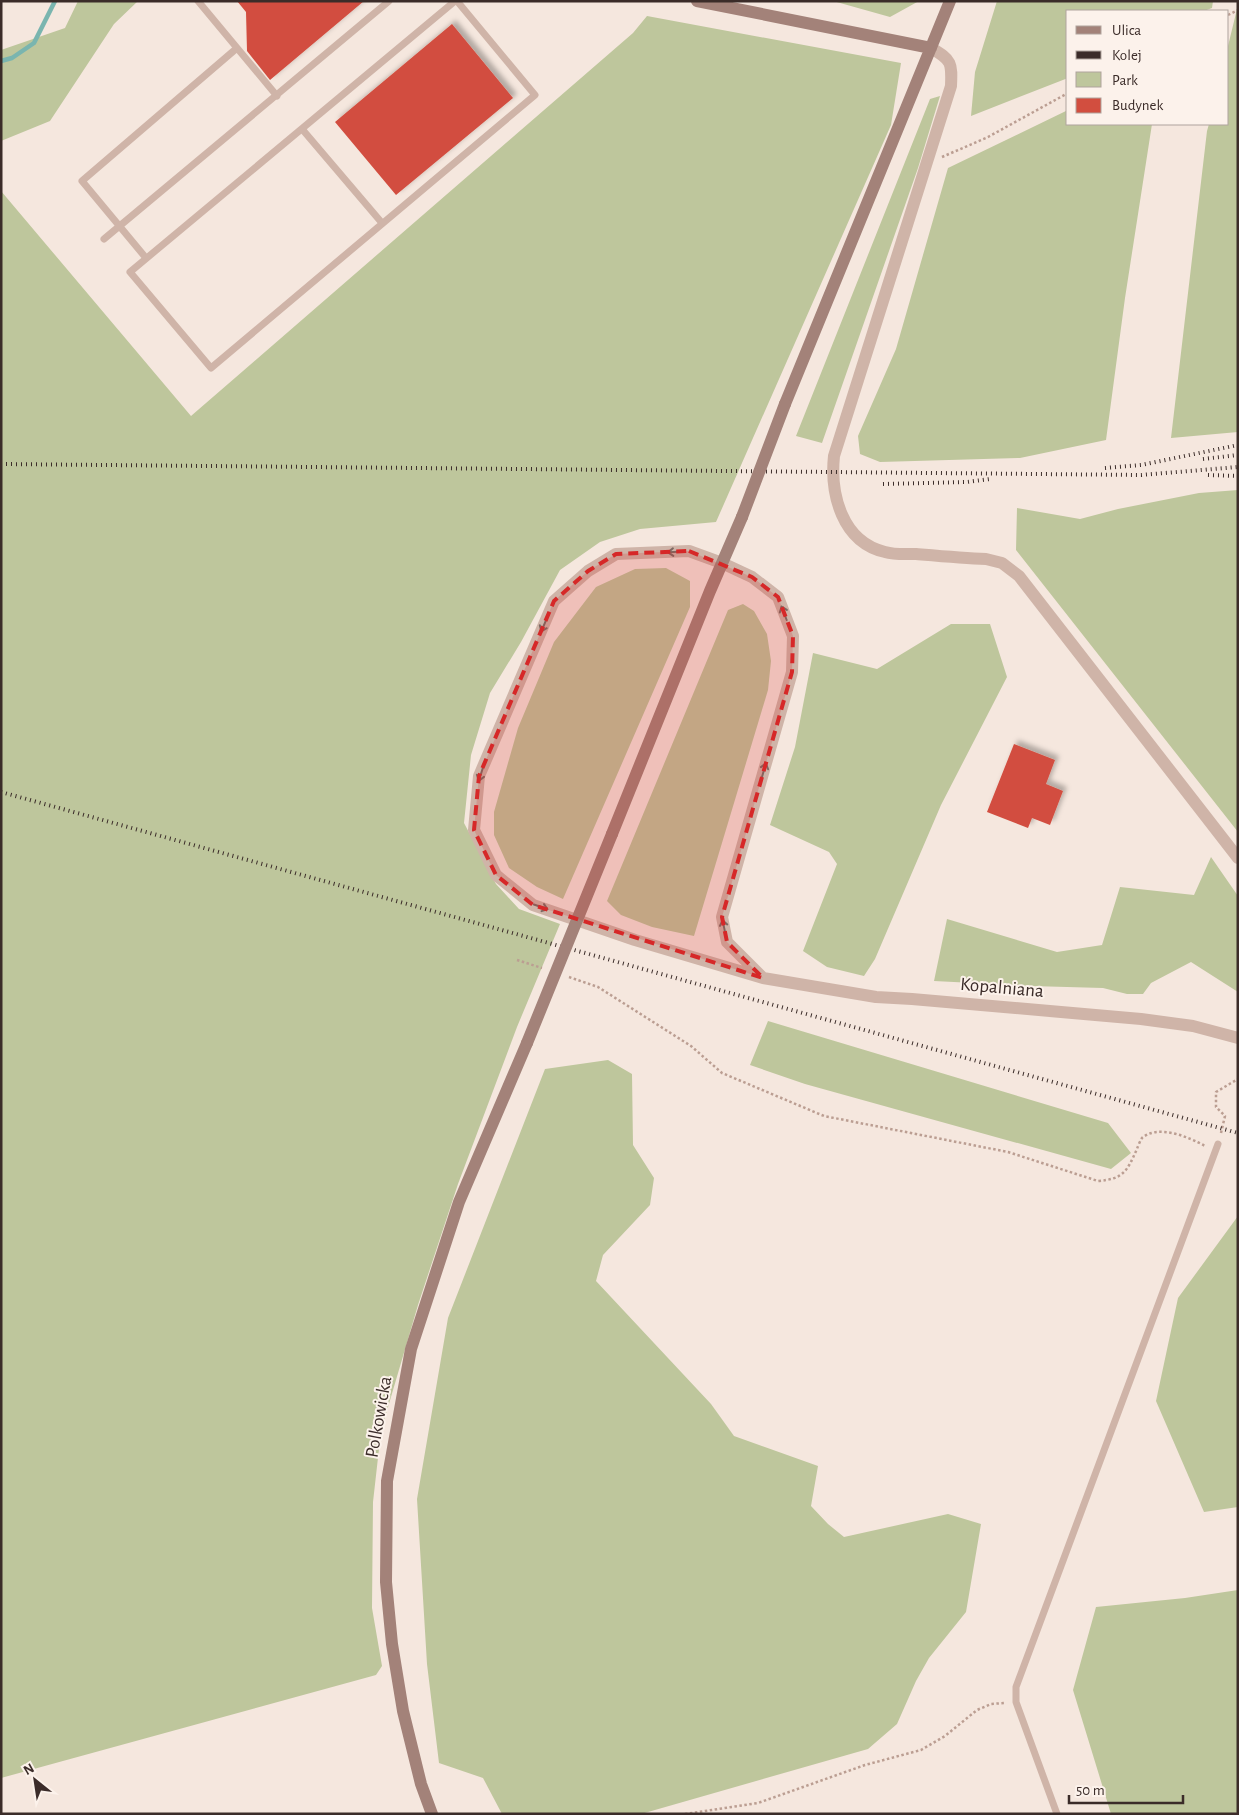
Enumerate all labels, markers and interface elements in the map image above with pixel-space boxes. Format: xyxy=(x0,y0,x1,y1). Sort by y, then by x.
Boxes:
legend xyxy=(1066,10,1229,125)
text: Ulica xyxy=(1112,23,1141,38)
text: Kolej xyxy=(1112,48,1142,63)
text: Park xyxy=(1112,73,1138,88)
text: Budynek xyxy=(1112,98,1164,113)
one-way arrow xyxy=(667,547,683,556)
one-way arrow xyxy=(779,606,788,621)
one-way arrow xyxy=(539,617,549,632)
one-way arrow xyxy=(759,763,769,779)
one-way arrow xyxy=(475,766,485,782)
one-way arrow xyxy=(532,903,548,912)
one-way arrow xyxy=(718,919,728,935)
street label: Kopalniana xyxy=(959,975,1045,1001)
street label: Polkowicka xyxy=(362,1375,396,1459)
north arrow xyxy=(10,1755,60,1805)
text: N xyxy=(21,1761,37,1778)
scale bar xyxy=(1069,1772,1183,1804)
text: 50 m xyxy=(1076,1783,1105,1798)

